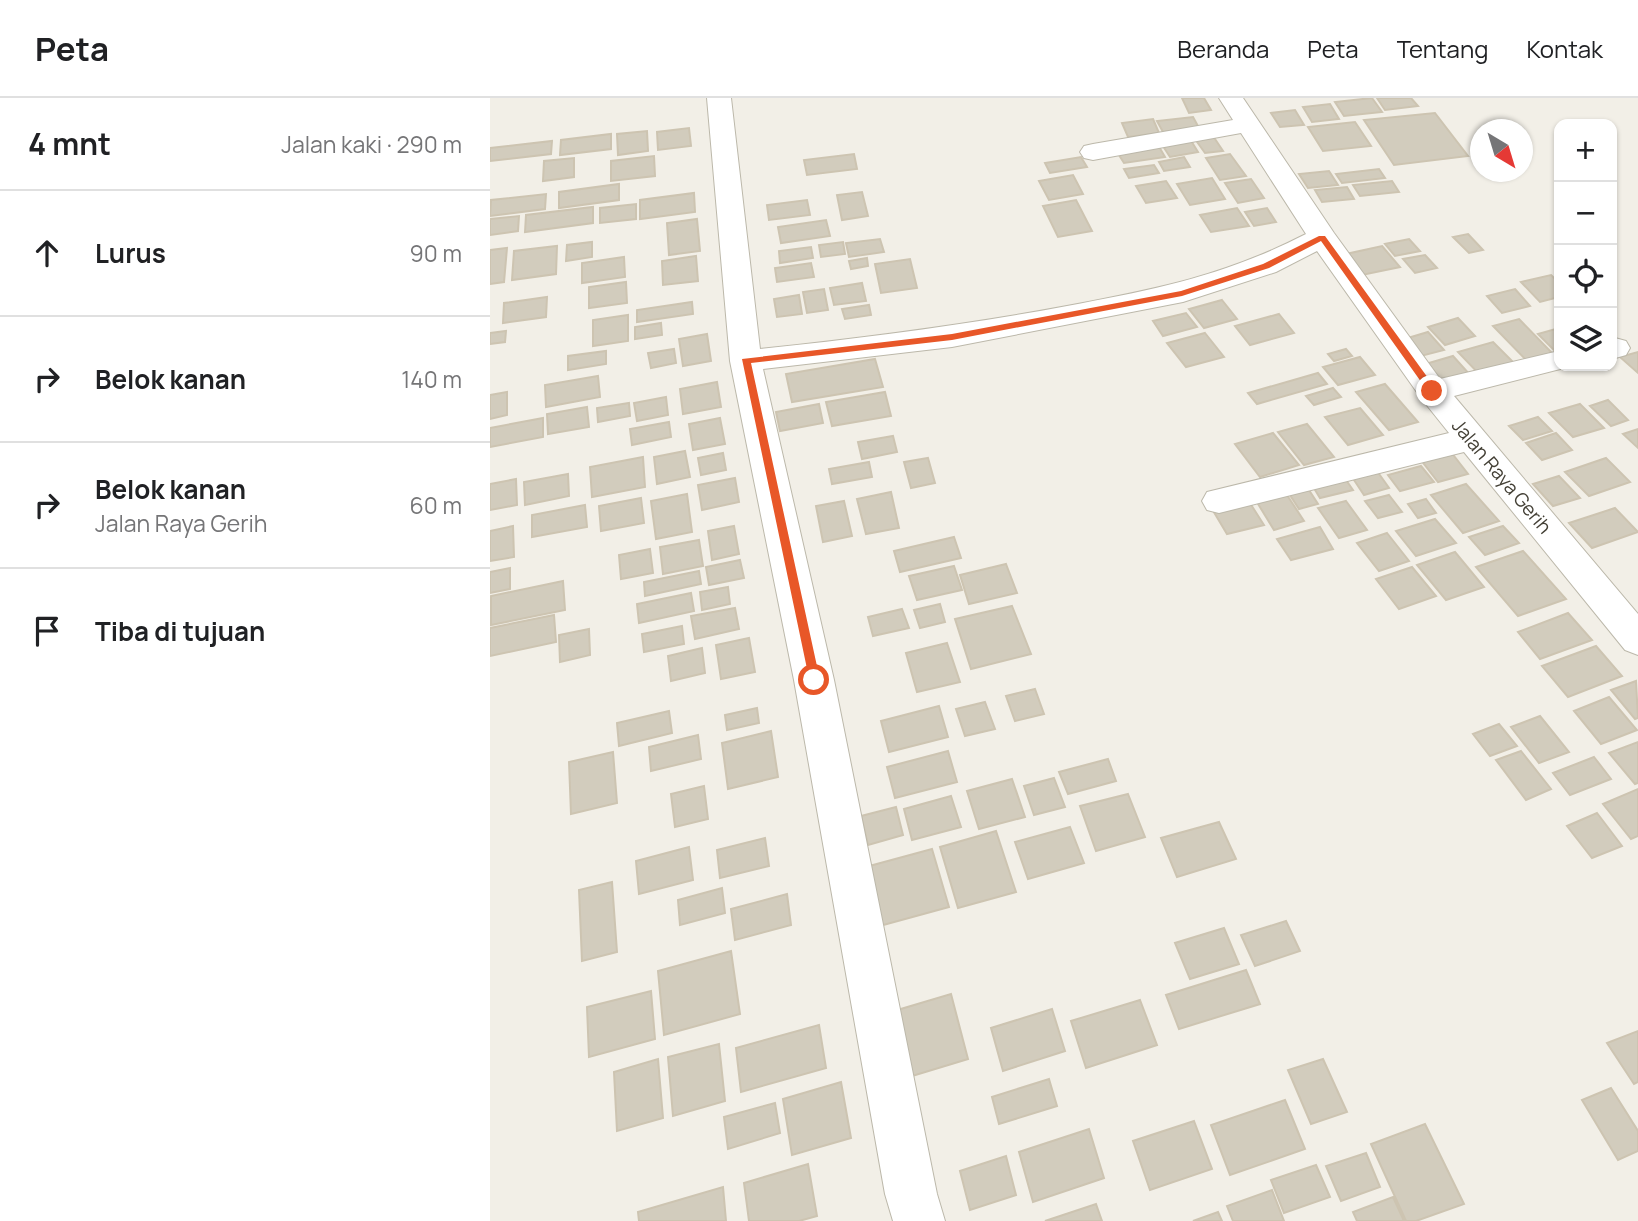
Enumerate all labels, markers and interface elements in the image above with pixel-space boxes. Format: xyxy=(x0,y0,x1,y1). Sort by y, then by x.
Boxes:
text: Peta xyxy=(35,26,109,71)
text: Beranda xyxy=(1177,32,1269,65)
text: Peta xyxy=(1307,32,1359,65)
text: Tentang xyxy=(1397,32,1488,65)
text: Kontak xyxy=(1526,32,1603,65)
north arrow xyxy=(1470,119,1533,182)
map controls xyxy=(1554,119,1617,371)
button: + xyxy=(1554,119,1617,182)
text: 4 mnt xyxy=(28,123,111,164)
text: Jalan kaki · 290 m xyxy=(281,128,462,160)
button: − xyxy=(1554,182,1617,245)
icon: ahead xyxy=(28,234,66,272)
text: Lurus xyxy=(95,235,166,271)
text: 90 m xyxy=(410,237,462,269)
button: locate xyxy=(1554,245,1617,308)
button: layers xyxy=(1554,308,1617,371)
icon: right xyxy=(28,360,66,398)
text: Belok kanan xyxy=(95,361,246,397)
text: 140 m xyxy=(401,363,462,395)
route end xyxy=(1416,375,1447,406)
street label: Jalan Raya Gerih xyxy=(1446,413,1558,539)
text: Belok kanan xyxy=(95,471,246,507)
icon: right xyxy=(28,486,66,524)
text: 60 m xyxy=(410,489,462,521)
text: Jalan Raya Gerih xyxy=(95,507,267,539)
icon: arrive xyxy=(28,612,66,650)
text: Tiba di tujuan xyxy=(95,613,265,649)
route start xyxy=(798,664,829,695)

